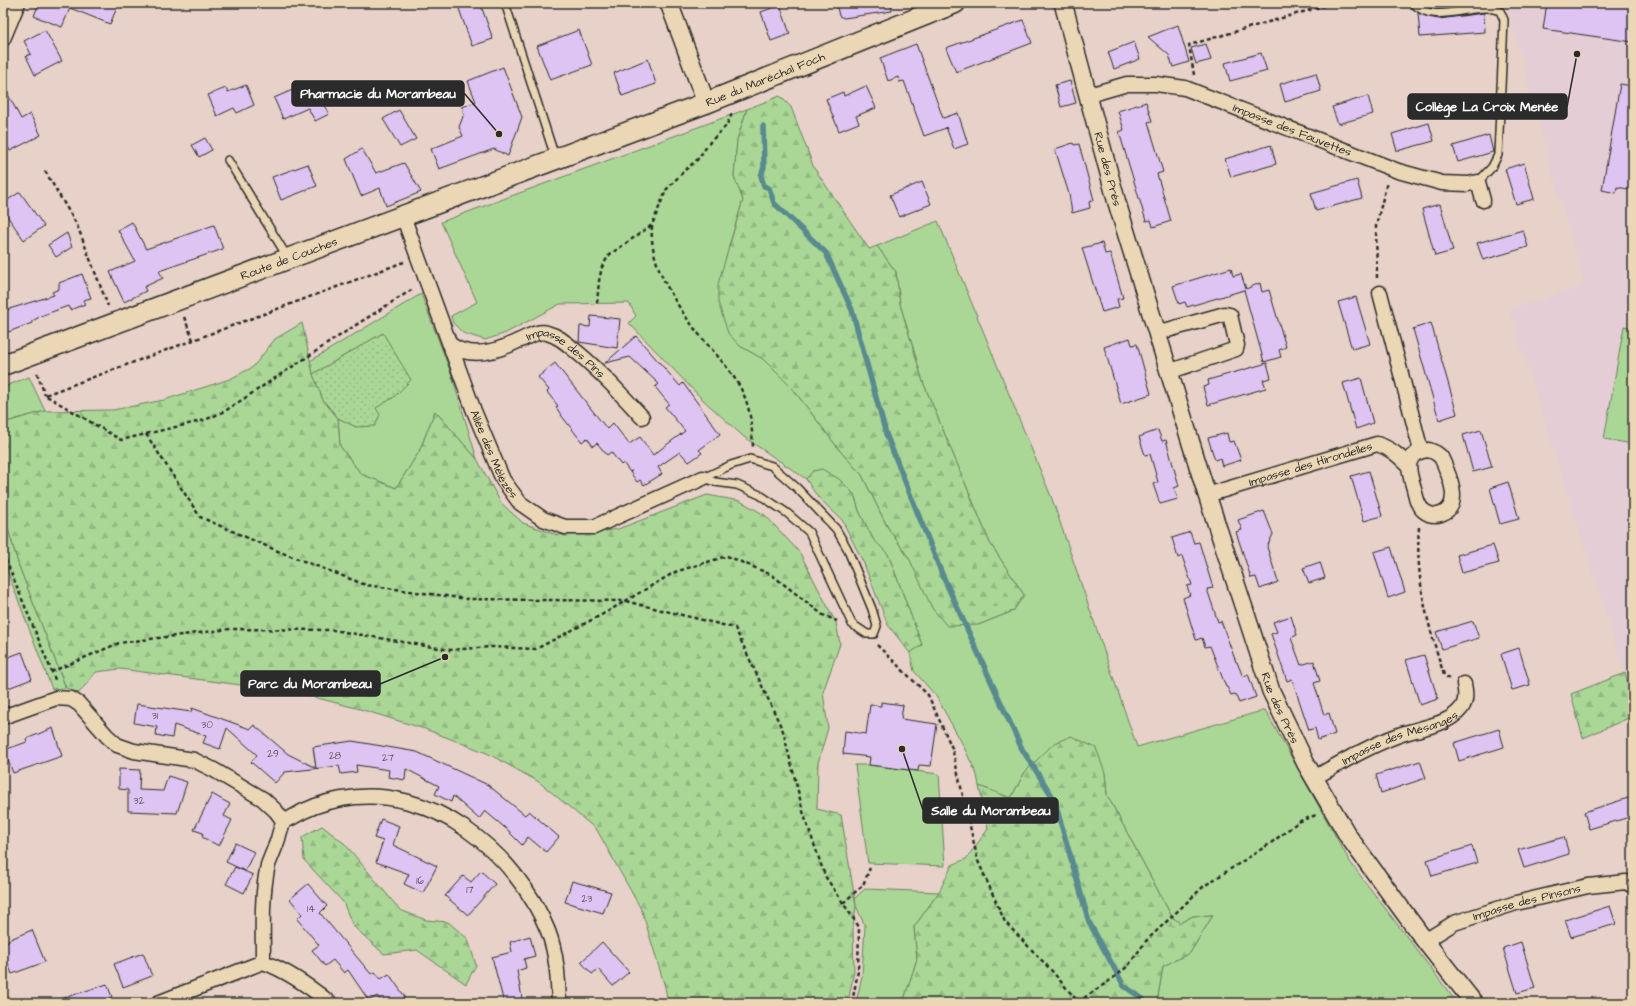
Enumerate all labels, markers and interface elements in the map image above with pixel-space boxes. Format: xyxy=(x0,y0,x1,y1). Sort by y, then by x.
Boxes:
street label: Rue du Maréchal Foch xyxy=(703,48,827,111)
callout: Pharmacie du Morambeau xyxy=(292,81,464,106)
text: Pharmacie du Morambeau xyxy=(300,85,456,103)
callout: Collège La Croix Menée xyxy=(1408,94,1567,119)
text: Collège La Croix Menée xyxy=(1416,98,1558,118)
street label: Impasse des Fauvettes xyxy=(1230,99,1354,161)
street label: Rue des Prés xyxy=(1090,130,1126,208)
street label: Route de Couches xyxy=(238,233,340,284)
street label: Impasse des Pins xyxy=(523,324,609,382)
street label: Allée des Mélèzes xyxy=(466,407,522,502)
street label: Impasse des Hirondelles xyxy=(1247,437,1374,491)
street label: Rue des Prés xyxy=(1257,670,1303,746)
callout: Parc du Morambeau xyxy=(241,671,380,696)
text: Parc du Morambeau xyxy=(248,675,372,693)
street label: Impasse des Mésanges xyxy=(1339,707,1461,769)
house number: 31 xyxy=(152,709,159,723)
house number: 30 xyxy=(201,718,213,732)
house number: 29 xyxy=(267,747,279,761)
house number: 28 xyxy=(329,749,342,763)
house number: 27 xyxy=(382,751,394,765)
house number: 32 xyxy=(134,794,145,808)
callout: Salle du Morambeau xyxy=(923,798,1058,823)
text: Salle du Morambeau xyxy=(930,802,1051,820)
house number: 16 xyxy=(416,874,424,888)
street label: Impasse des Pinsons xyxy=(1471,879,1582,925)
house number: 17 xyxy=(466,883,474,897)
house number: 23 xyxy=(582,892,592,906)
house number: 14 xyxy=(307,902,315,916)

